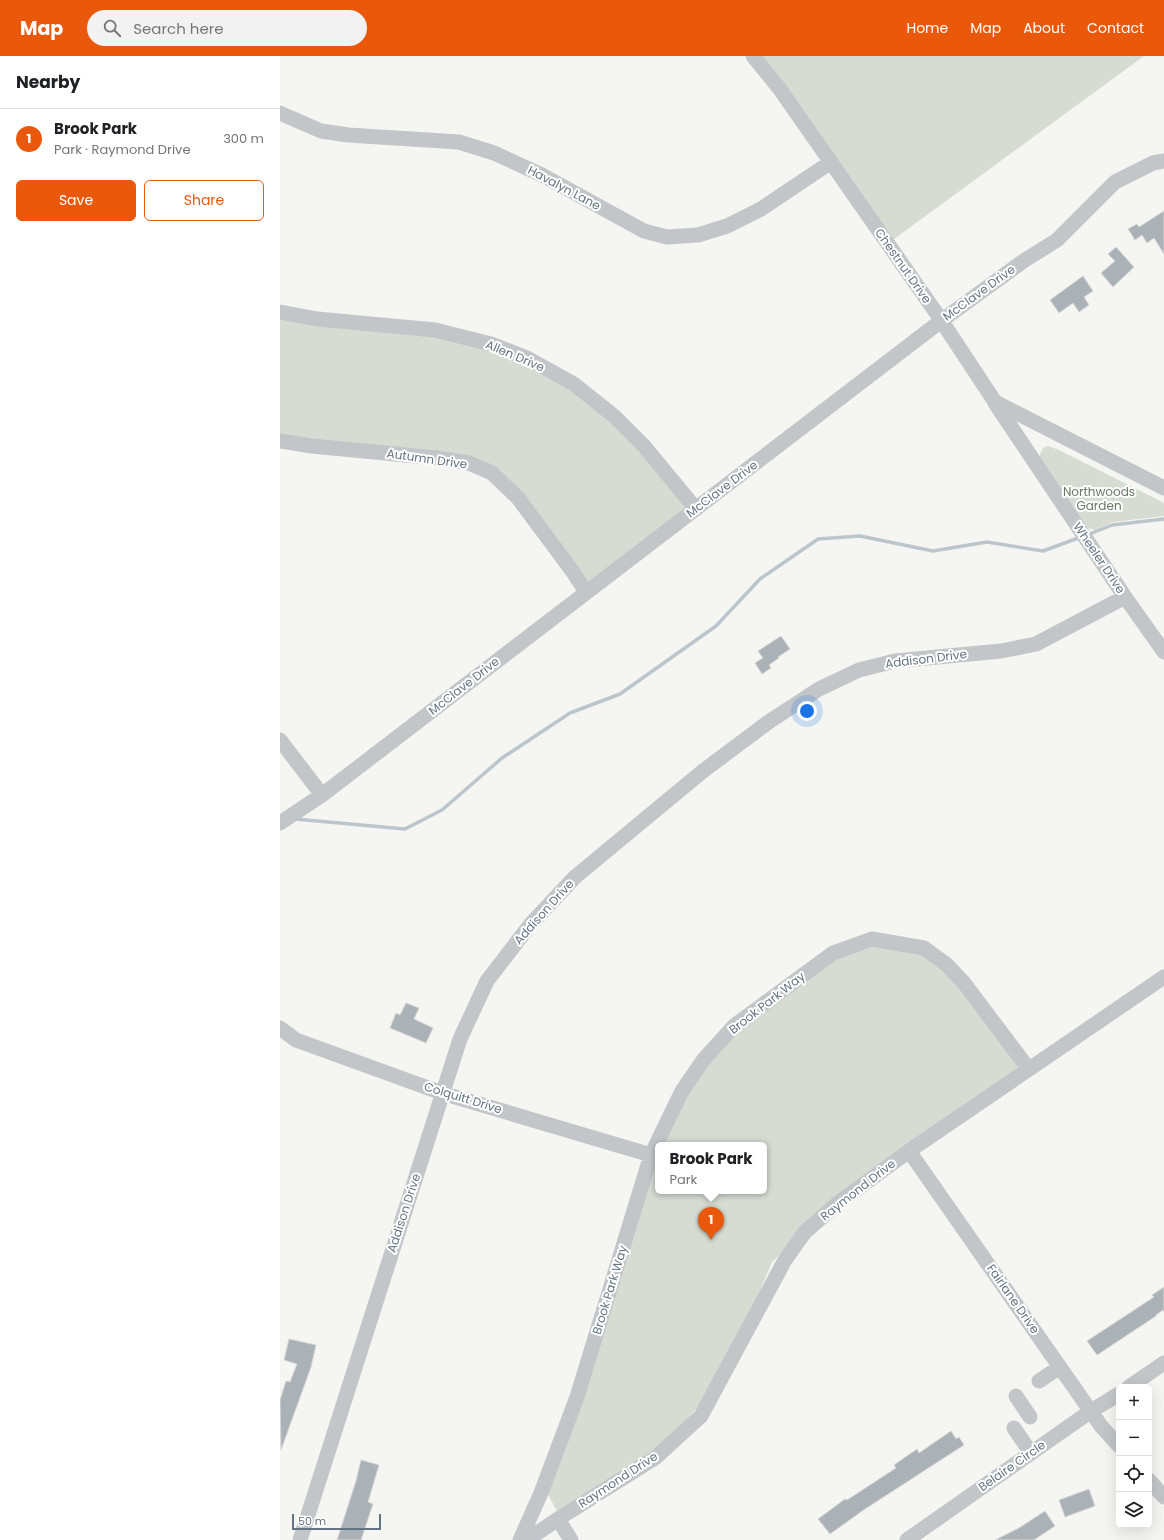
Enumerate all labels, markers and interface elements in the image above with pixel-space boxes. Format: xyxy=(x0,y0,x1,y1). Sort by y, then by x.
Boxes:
search box xyxy=(87,10,367,46)
text: Map xyxy=(20,15,63,42)
icon: search xyxy=(101,17,123,39)
text: Search here xyxy=(133,18,224,39)
text: Home xyxy=(906,18,948,38)
text: Map xyxy=(970,18,1001,38)
text: About xyxy=(1023,18,1065,38)
text: Contact xyxy=(1087,18,1144,38)
text: Nearby xyxy=(16,70,80,94)
text: Brook Park xyxy=(54,118,137,139)
text: 1 xyxy=(27,129,31,148)
text: 300 m xyxy=(223,129,264,148)
text: Park · Raymond Drive xyxy=(54,140,190,159)
street label: Havalyn Lane xyxy=(525,161,604,214)
button: Save xyxy=(16,180,136,221)
button: Share xyxy=(144,180,264,221)
street label: Chestnut Drive xyxy=(871,225,936,307)
street label: McClave Drive xyxy=(939,261,1018,325)
street label: Allen Drive xyxy=(483,336,547,376)
street label: Autumn Drive xyxy=(386,444,468,473)
street label: McClave Drive xyxy=(682,456,761,521)
park label: Northwoods Garden xyxy=(1063,483,1135,514)
street label: Wheeler Drive xyxy=(1069,519,1130,597)
street label: Addison Drive xyxy=(884,645,968,672)
street label: McClave Drive xyxy=(425,653,503,719)
your location xyxy=(797,701,817,721)
street label: Addison Drive xyxy=(510,875,577,948)
street label: Brook Park Way xyxy=(725,967,808,1038)
street label: Colquitt Drive xyxy=(422,1078,504,1117)
popup xyxy=(655,1142,767,1194)
text: Brook Park xyxy=(669,1148,753,1169)
street label: Raymond Drive xyxy=(816,1155,899,1224)
text: Park xyxy=(669,1170,697,1189)
street label: Addison Drive xyxy=(383,1171,424,1255)
pin: 1 xyxy=(698,1207,724,1240)
street label: Brook Park Way xyxy=(588,1243,631,1336)
street label: Fairlane Drive xyxy=(983,1261,1044,1337)
map controls xyxy=(1116,1384,1152,1528)
button: + xyxy=(1116,1384,1152,1420)
button: − xyxy=(1116,1420,1152,1456)
street label: Belaire Circle xyxy=(975,1436,1049,1495)
street label: Raymond Drive xyxy=(575,1448,661,1512)
button: locate xyxy=(1116,1456,1152,1492)
button: layers xyxy=(1116,1492,1152,1528)
scale bar xyxy=(292,1512,381,1531)
text: 50 m xyxy=(298,1513,326,1529)

